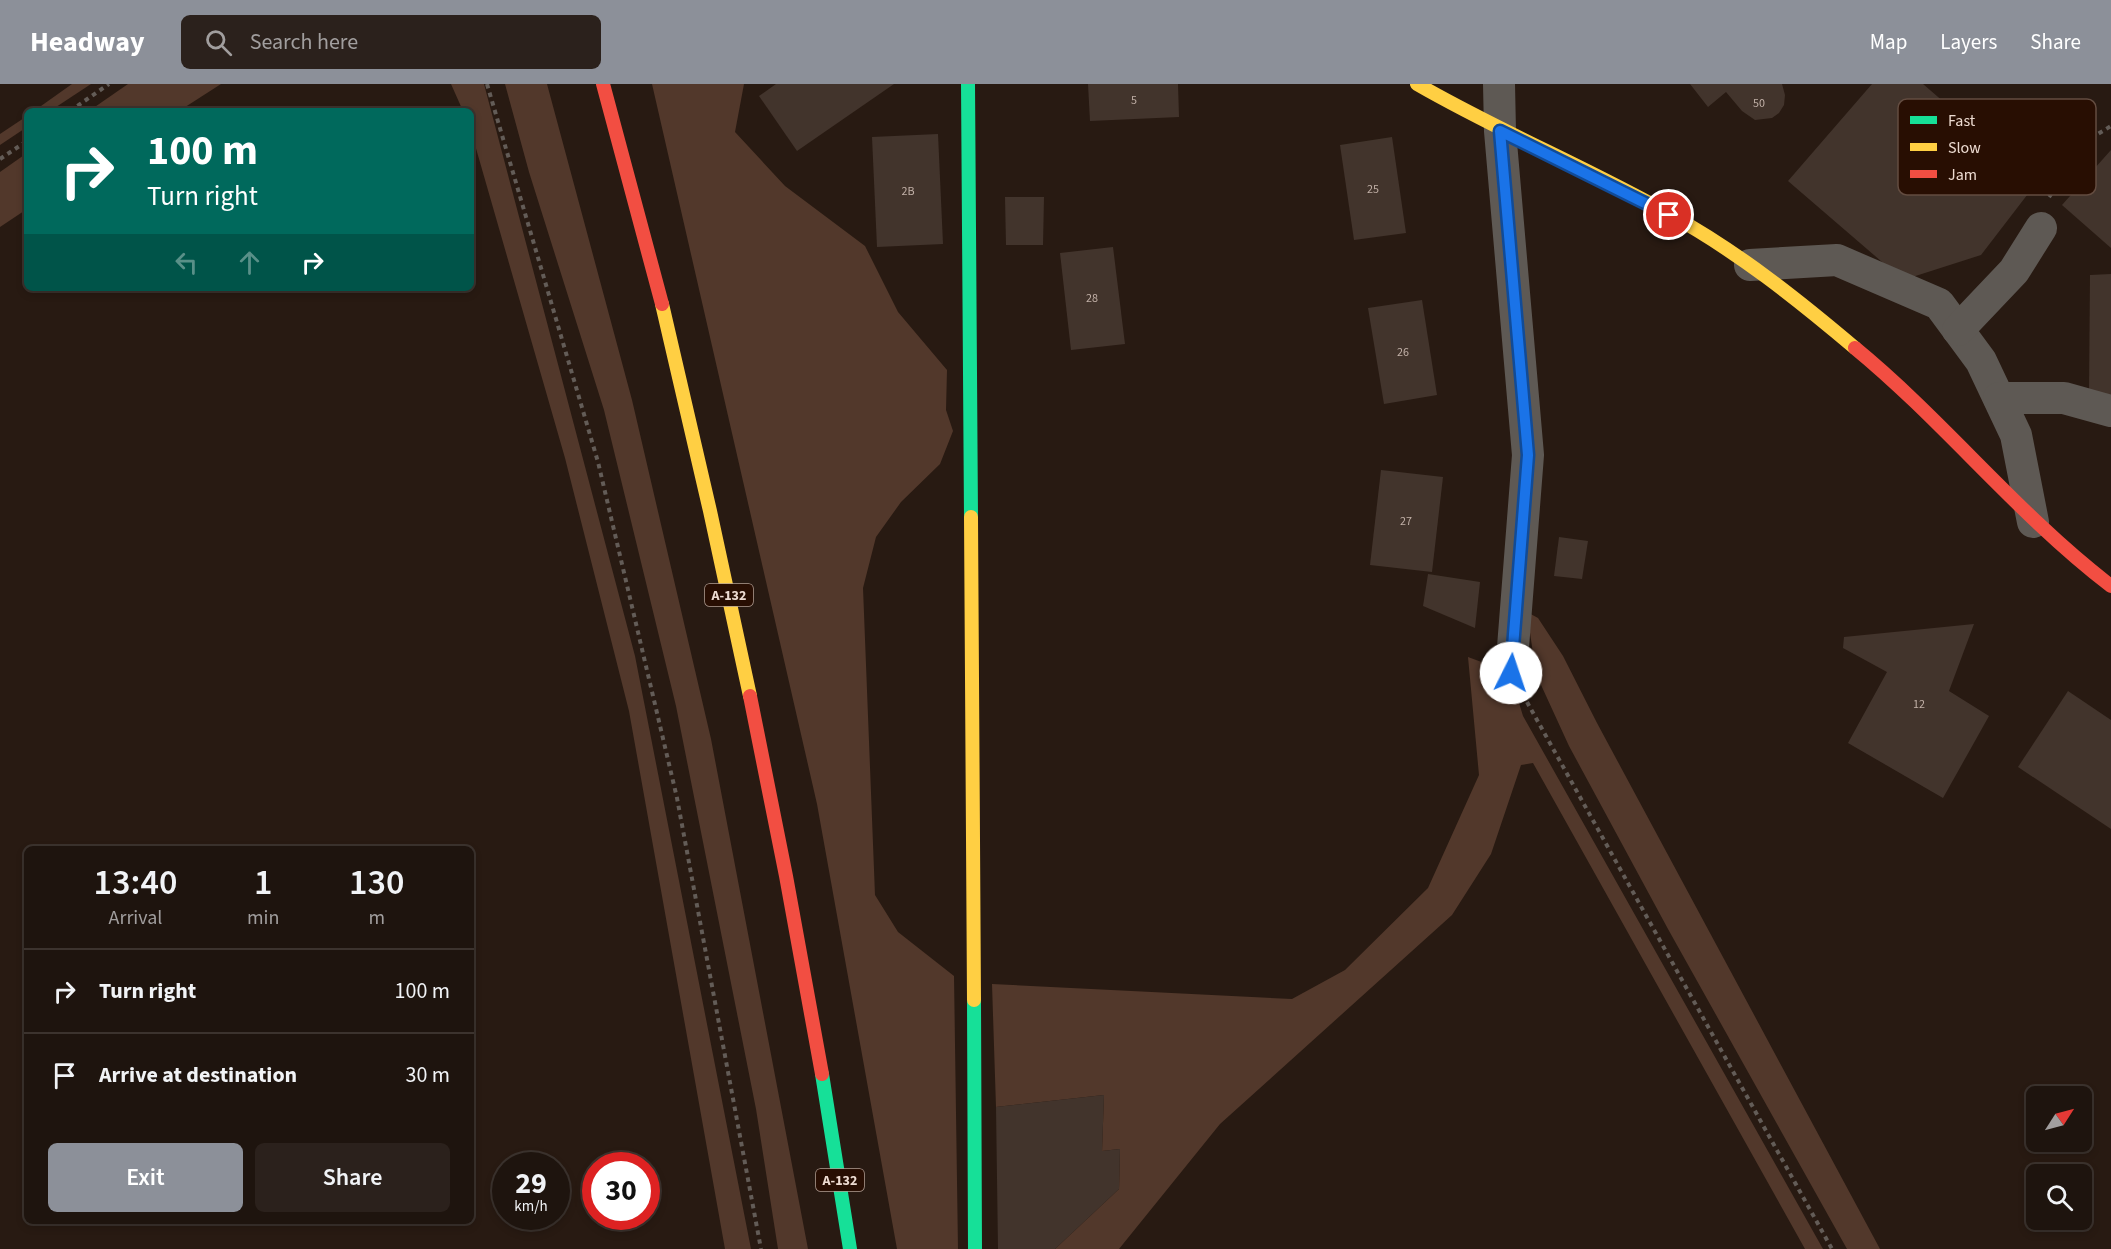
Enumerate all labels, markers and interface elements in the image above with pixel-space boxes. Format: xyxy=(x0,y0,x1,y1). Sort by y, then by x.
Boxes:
search box xyxy=(181,15,601,69)
text: Headway xyxy=(30,22,145,62)
icon: search xyxy=(202,26,235,59)
text: Search here xyxy=(250,26,358,58)
text: Map xyxy=(1870,27,1907,57)
text: Layers xyxy=(1940,27,1997,57)
text: Share xyxy=(2030,27,2081,57)
house number: 5 xyxy=(1131,92,1137,109)
house number: 50 xyxy=(1753,95,1765,112)
legend xyxy=(1898,99,2096,195)
text: Fast xyxy=(1948,110,1976,132)
text: 100 m xyxy=(147,121,258,181)
icon: right xyxy=(48,132,126,210)
text: Slow xyxy=(1948,137,1981,159)
text: Jam xyxy=(1948,164,1977,186)
text: Turn right xyxy=(147,177,258,216)
house number: 25 xyxy=(1367,181,1379,198)
house number: 2B xyxy=(901,183,915,200)
pin xyxy=(1643,189,1694,240)
icon: arrive xyxy=(1652,198,1685,231)
icon: left xyxy=(170,246,203,279)
icon: ahead xyxy=(233,246,266,279)
icon: right xyxy=(296,246,329,279)
house number: 28 xyxy=(1086,290,1098,307)
house number: 26 xyxy=(1397,344,1409,361)
house number: 27 xyxy=(1400,513,1412,530)
road number: A-132 xyxy=(705,584,753,606)
position arrow xyxy=(1479,641,1543,705)
house number: 12 xyxy=(1913,696,1925,713)
text: 13:40 xyxy=(94,857,177,908)
text: 1 xyxy=(254,857,272,908)
text: 130 xyxy=(349,857,404,908)
text: Arrival xyxy=(109,904,162,932)
text: min xyxy=(247,904,279,932)
text: m xyxy=(368,904,385,932)
icon: right xyxy=(48,975,81,1008)
text: Turn right xyxy=(99,975,196,1007)
text: 100 m xyxy=(395,975,450,1007)
icon: arrive xyxy=(48,1059,81,1092)
text: Arrive at destination xyxy=(99,1059,297,1091)
text: 30 m xyxy=(405,1059,450,1091)
north arrow xyxy=(2026,1086,2092,1152)
map controls xyxy=(2026,1086,2092,1230)
button: Exit xyxy=(48,1143,243,1212)
button: Share xyxy=(255,1143,450,1212)
speed limit sign: 30 xyxy=(582,1152,660,1230)
text: 29 xyxy=(515,1162,547,1205)
button: search xyxy=(2026,1164,2092,1230)
road number: A-132 xyxy=(816,1169,864,1191)
text: km/h xyxy=(514,1196,548,1217)

